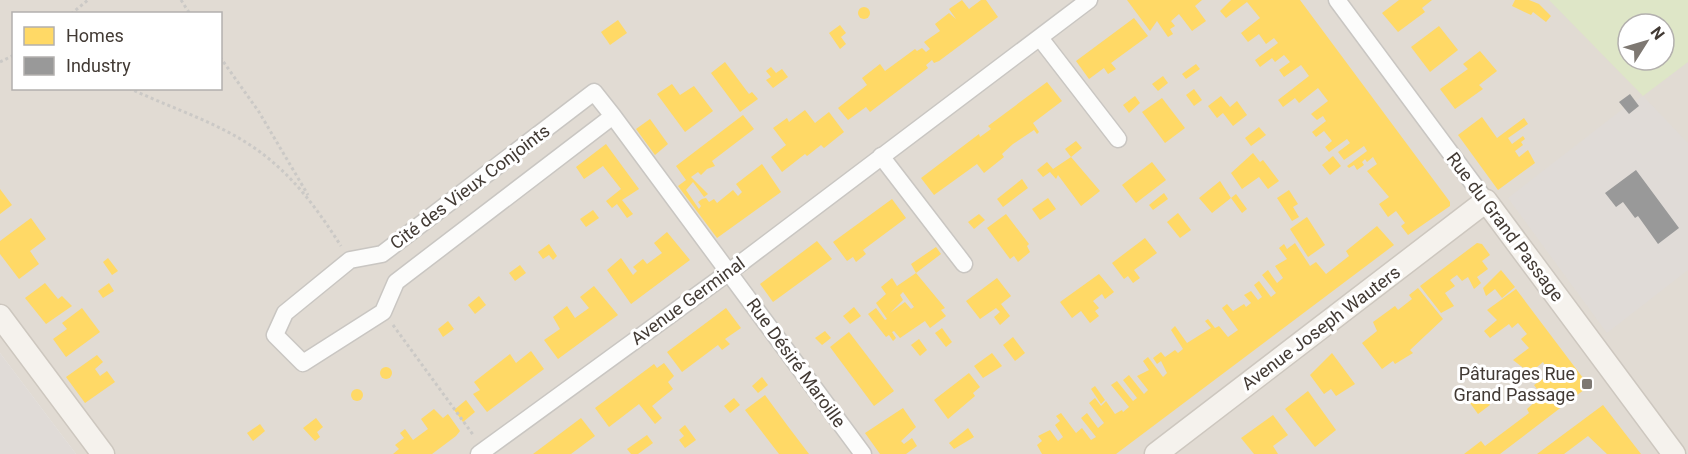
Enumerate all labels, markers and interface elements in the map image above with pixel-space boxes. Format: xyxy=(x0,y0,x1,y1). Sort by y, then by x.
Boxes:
legend xyxy=(12,12,222,90)
north arrow xyxy=(1616,12,1676,72)
text: N xyxy=(1647,23,1669,44)
text: Homes xyxy=(66,25,124,46)
text: Industry xyxy=(66,55,131,76)
street label: Cité des Vieux Conjoints xyxy=(386,120,554,253)
street label: Rue du Grand Passage xyxy=(1443,148,1568,305)
street label: Avenue Germinal xyxy=(627,252,749,349)
street label: Avenue Joseph Wauters xyxy=(1237,261,1404,394)
street label: Rue Désiré Maroille xyxy=(743,294,850,431)
place label: Pâturages Rue Grand Passage xyxy=(1454,363,1575,405)
marker: Pâturages Rue Grand Passage xyxy=(1580,377,1594,391)

